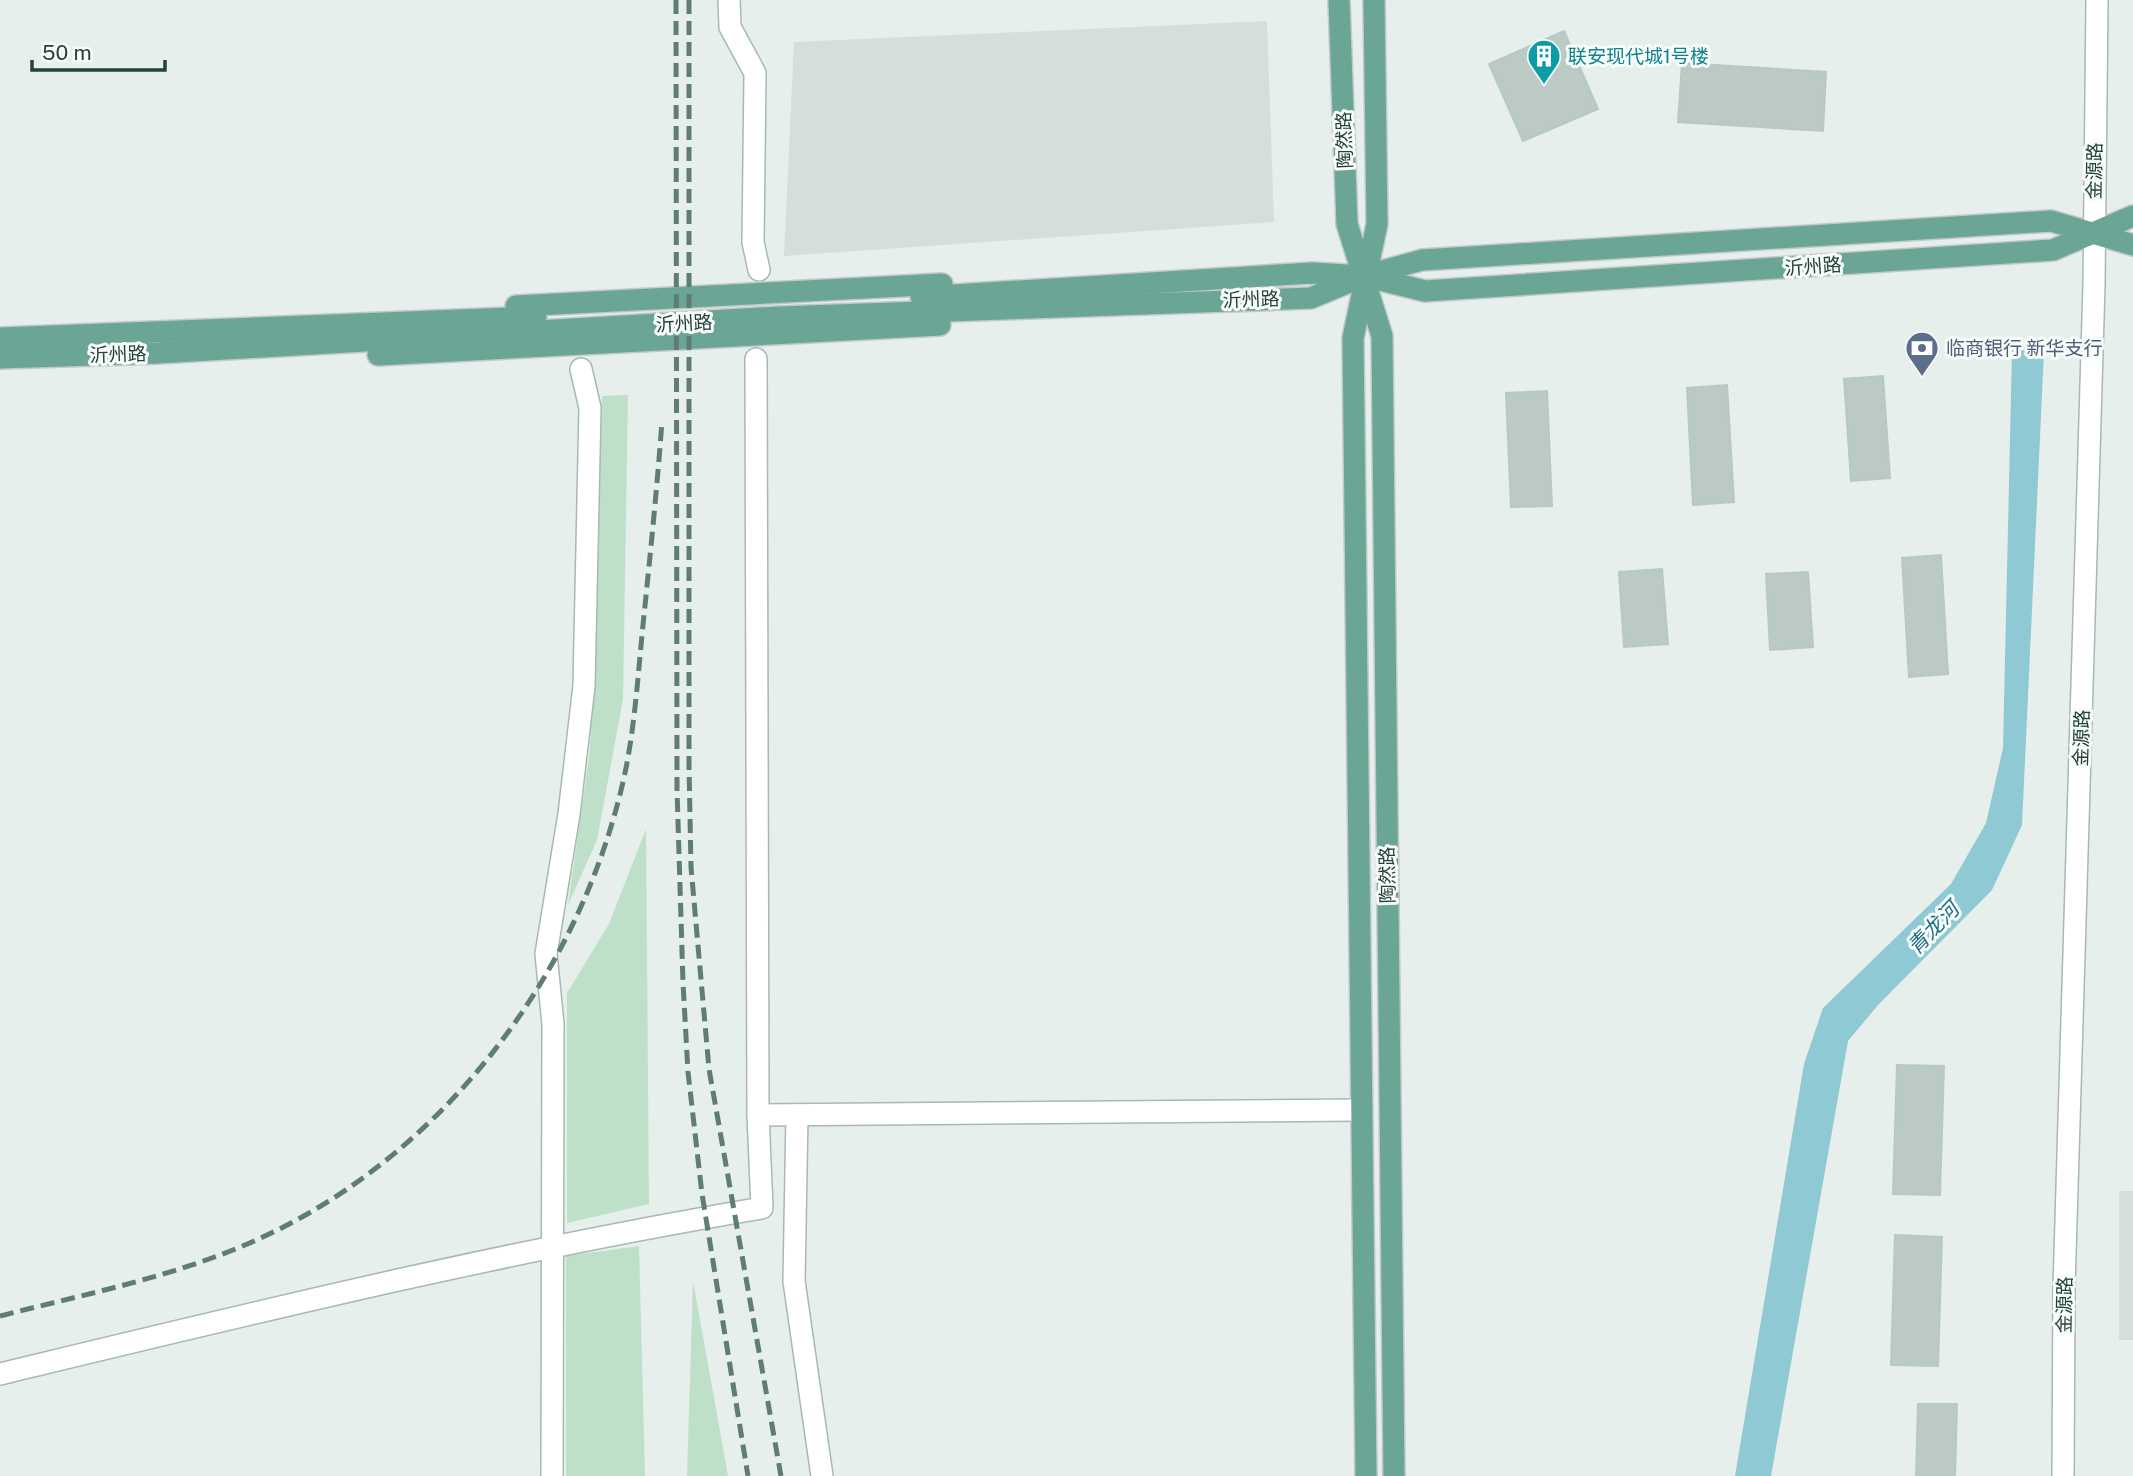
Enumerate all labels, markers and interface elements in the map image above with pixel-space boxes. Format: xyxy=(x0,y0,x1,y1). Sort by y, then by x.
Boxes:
scale bar xyxy=(32,28,164,72)
building icon: 联安现代城1号楼 xyxy=(1525,37,1563,86)
text: 50 m xyxy=(42,40,92,65)
place label: 联安现代城1号楼 xyxy=(1568,45,1709,67)
street label: 陶然路 xyxy=(1332,111,1356,169)
street label: 金源路 xyxy=(2083,142,2105,200)
street label: 沂州路 xyxy=(1784,253,1842,279)
street label: 沂州路 xyxy=(1222,287,1280,311)
street label: 沂州路 xyxy=(655,311,713,335)
bank icon: 临商银行 新华支行 xyxy=(1903,329,1941,378)
place label: 临商银行 新华支行 xyxy=(1946,337,2103,359)
street label: 沂州路 xyxy=(89,342,147,366)
street label: 金源路 xyxy=(2069,709,2093,767)
street label: 陶然路 xyxy=(1376,846,1398,904)
water label: 青龙河 xyxy=(1902,894,1967,959)
street label: 金源路 xyxy=(2053,1276,2075,1334)

